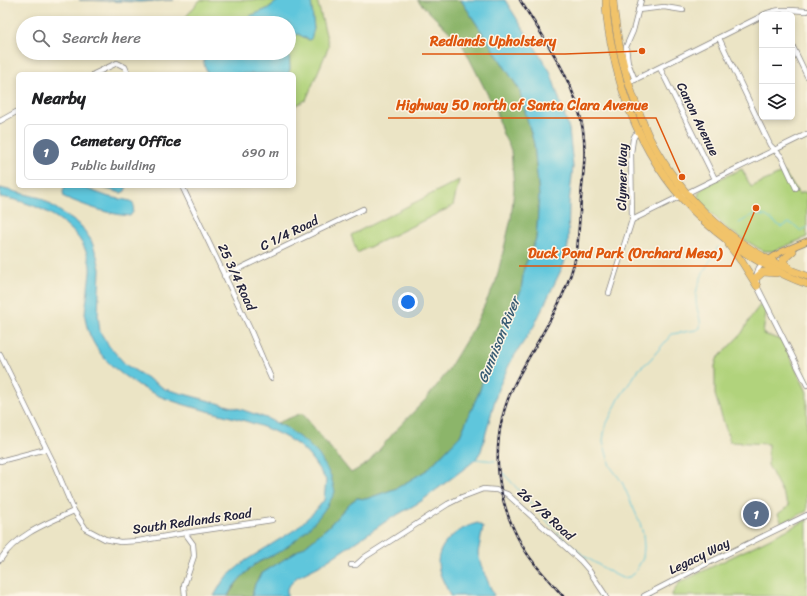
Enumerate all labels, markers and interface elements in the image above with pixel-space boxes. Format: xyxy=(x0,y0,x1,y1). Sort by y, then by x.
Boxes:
map controls xyxy=(759,12,795,120)
button: + xyxy=(759,12,795,48)
search box xyxy=(16,16,296,60)
text: Search here xyxy=(62,25,141,51)
icon: search xyxy=(30,27,52,49)
callout: Redlands Upholstery xyxy=(422,28,565,54)
text: Redlands Upholstery xyxy=(429,29,557,54)
button: − xyxy=(759,48,795,84)
street label: Canon Avenue xyxy=(670,78,726,160)
text: Nearby xyxy=(32,83,86,113)
button: layers xyxy=(759,84,795,120)
callout: Highway 50 north of Santa Clara Avenue xyxy=(388,92,656,118)
text: Highway 50 north of Santa Clara Avenue xyxy=(395,93,648,118)
text: Cemetery Office xyxy=(71,128,181,154)
text: 1 xyxy=(43,141,49,164)
text: 690 m xyxy=(242,141,279,164)
street label: Clymer Way xyxy=(610,143,634,211)
text: Public building xyxy=(71,154,156,177)
street label: C 1/4 Road xyxy=(256,208,323,257)
street label: 25 3/4 Road xyxy=(211,240,263,315)
callout: Duck Pond Park (Orchard Mesa) xyxy=(519,240,731,266)
text: Duck Pond Park (Orchard Mesa) xyxy=(528,241,723,266)
water label: Gunnison River xyxy=(470,291,528,387)
your location xyxy=(398,292,418,312)
street label: 26 7/8 Road xyxy=(512,482,581,547)
pin: 1 xyxy=(743,499,769,529)
street label: South Redlands Road xyxy=(131,501,254,541)
street label: Legacy Way xyxy=(664,531,734,581)

